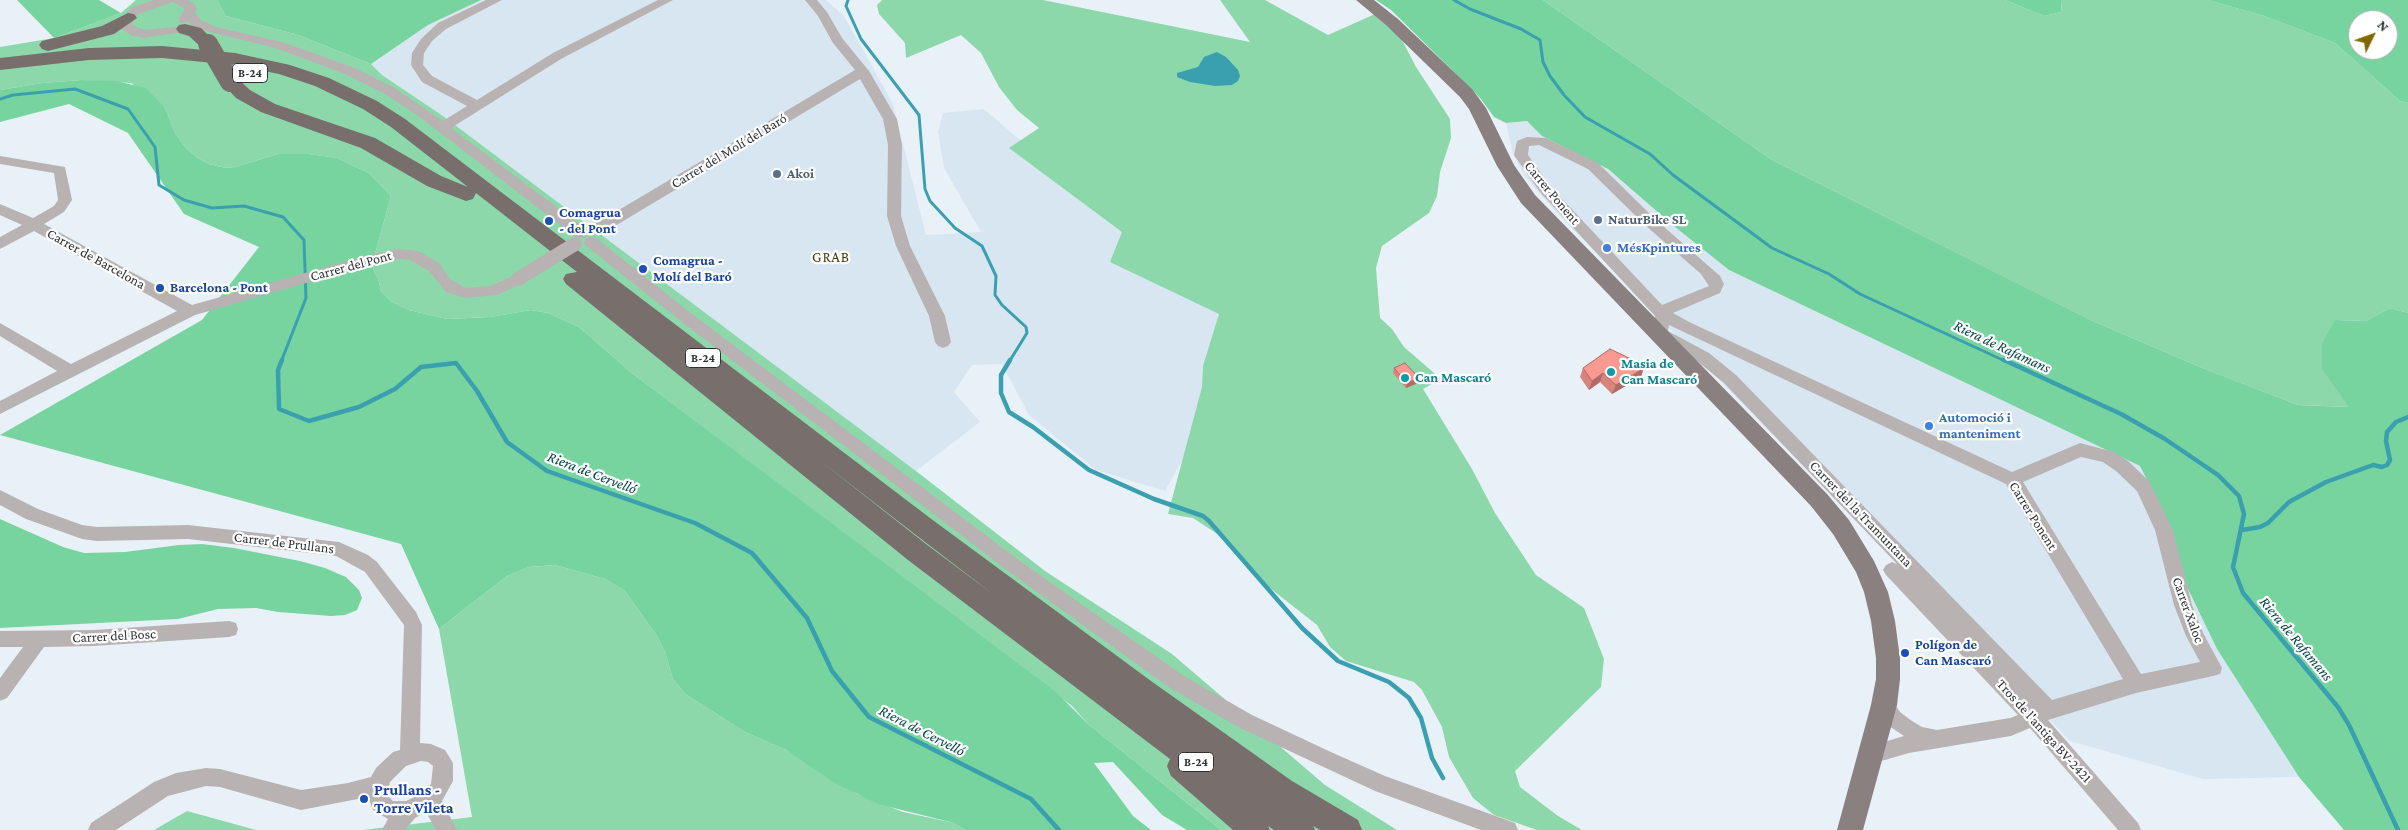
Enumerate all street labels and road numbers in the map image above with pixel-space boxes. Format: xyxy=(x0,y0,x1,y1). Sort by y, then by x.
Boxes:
road number: B-24 xyxy=(232,64,268,82)
street label: Carrer del Molí del Baró xyxy=(668,110,790,192)
street label: Carrer Ponent xyxy=(1521,158,1583,228)
street label: Carrer de Barcelona xyxy=(44,225,148,293)
street label: Carrer del Pont xyxy=(308,247,394,285)
road number: B-24 xyxy=(686,348,720,368)
street label: Carrer del la Tramuntana xyxy=(1806,458,1916,570)
street label: Carrer Ponent xyxy=(2005,479,2061,553)
street label: Carrer de Prullans xyxy=(233,529,335,557)
street label: Carrer Xaloc xyxy=(2168,575,2208,645)
street label: Carrer del Bosc xyxy=(72,625,156,647)
street label: Tros de l'antiga BV-2421 xyxy=(1993,676,2095,786)
road number: B-24 xyxy=(1178,752,1214,772)

